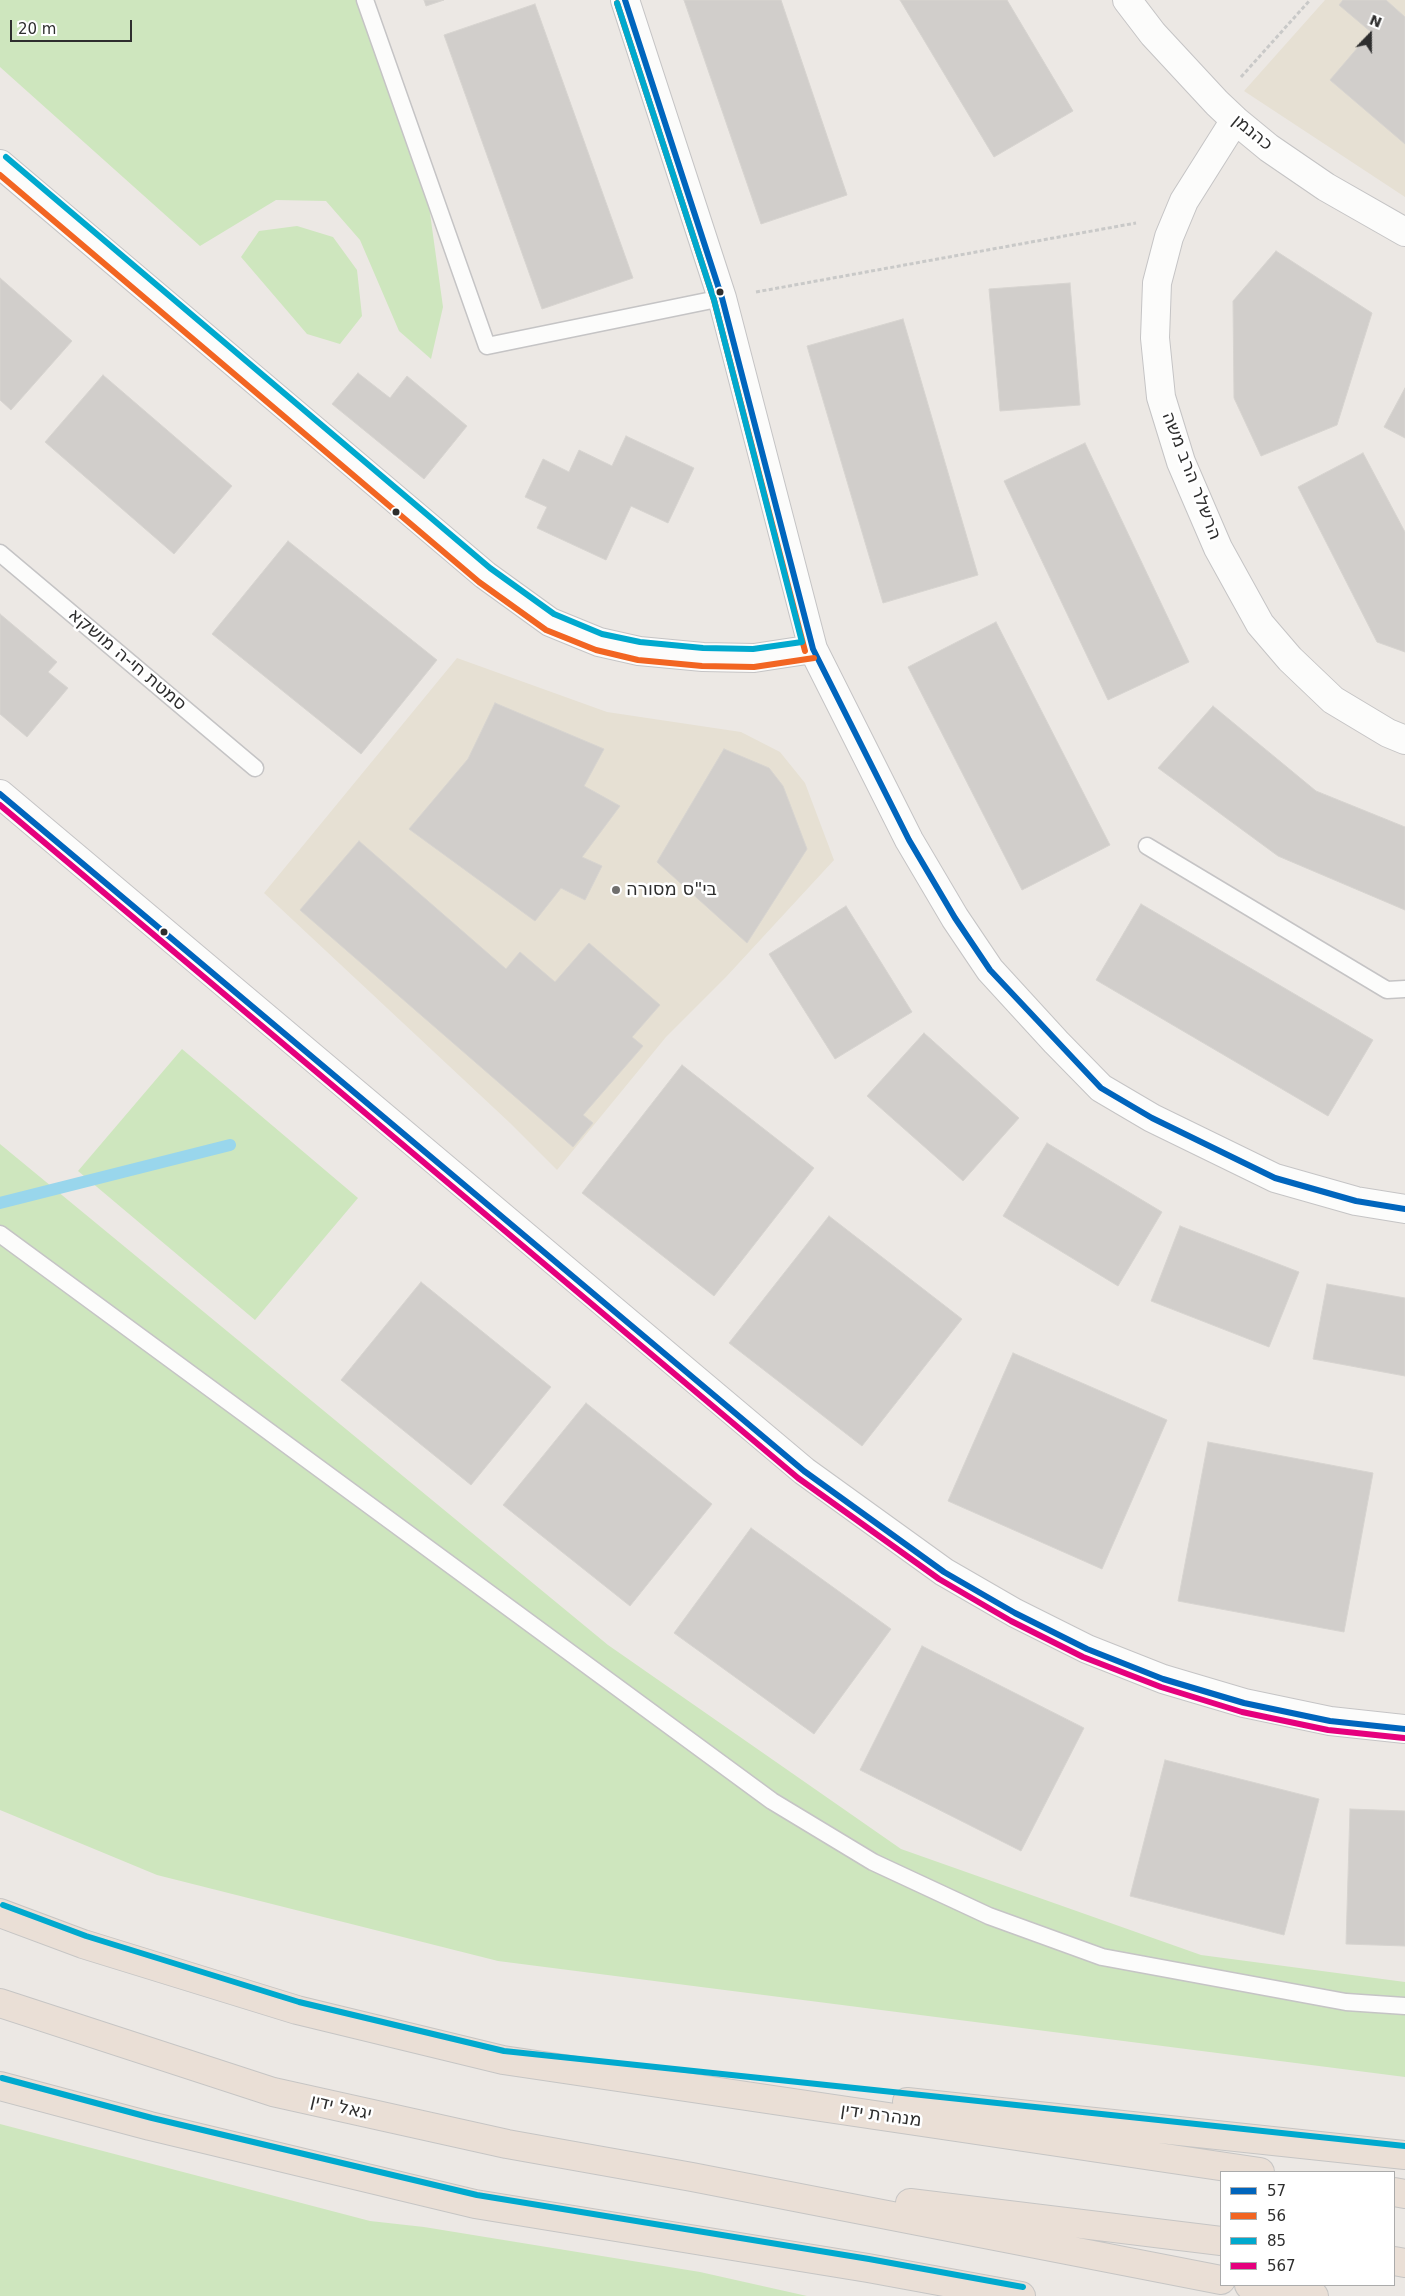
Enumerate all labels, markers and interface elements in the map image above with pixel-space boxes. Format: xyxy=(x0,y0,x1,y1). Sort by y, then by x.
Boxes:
scale bar xyxy=(12,10,135,42)
north arrow xyxy=(1345,10,1395,60)
text: N xyxy=(1367,11,1384,31)
text: 20 m xyxy=(18,20,56,38)
street label: כהנמן xyxy=(1227,110,1277,156)
unlabelled marker xyxy=(715,287,725,297)
street label: הרשלר הרב משה xyxy=(1157,409,1225,543)
unlabelled marker xyxy=(391,507,401,517)
street label: סמטת חי-ה מושקא xyxy=(64,604,190,716)
place label: בי"ס מסורה xyxy=(626,879,717,901)
marker: בי"ס מסורה xyxy=(610,884,622,896)
unlabelled marker xyxy=(159,927,169,937)
street label: יגאל ידין xyxy=(308,2090,374,2126)
street label: מנהרת ידין xyxy=(839,2100,923,2132)
legend xyxy=(1220,2171,1395,2286)
text: 57 xyxy=(1267,2182,1286,2200)
text: 56 xyxy=(1267,2207,1286,2225)
text: 85 xyxy=(1267,2232,1286,2250)
text: 567 xyxy=(1267,2257,1296,2275)

